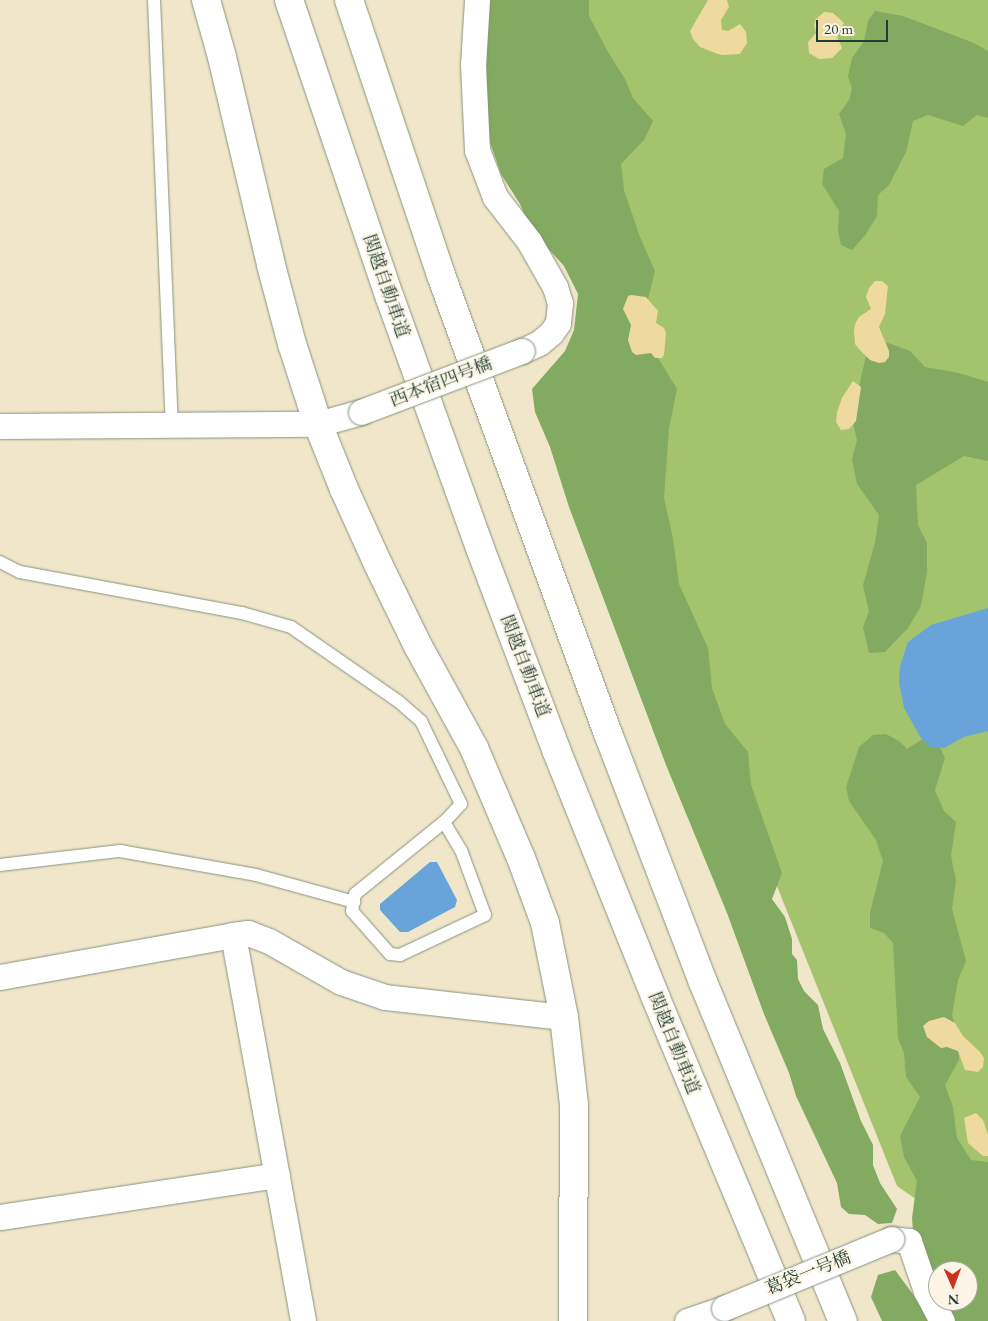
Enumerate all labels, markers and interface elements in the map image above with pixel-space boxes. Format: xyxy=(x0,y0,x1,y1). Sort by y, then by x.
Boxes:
scale bar xyxy=(818,10,890,42)
text: 20 m xyxy=(824,19,853,38)
street label: 関越自動車道 xyxy=(358,231,414,341)
street label: 西本宿四号橋 xyxy=(387,353,495,411)
street label: 関越自動車道 xyxy=(496,612,554,720)
street label: 関越自動車道 xyxy=(644,989,704,1097)
street label: 葛袋一号橋 xyxy=(762,1246,854,1300)
north arrow xyxy=(928,1261,978,1311)
text: N xyxy=(948,1291,959,1309)

